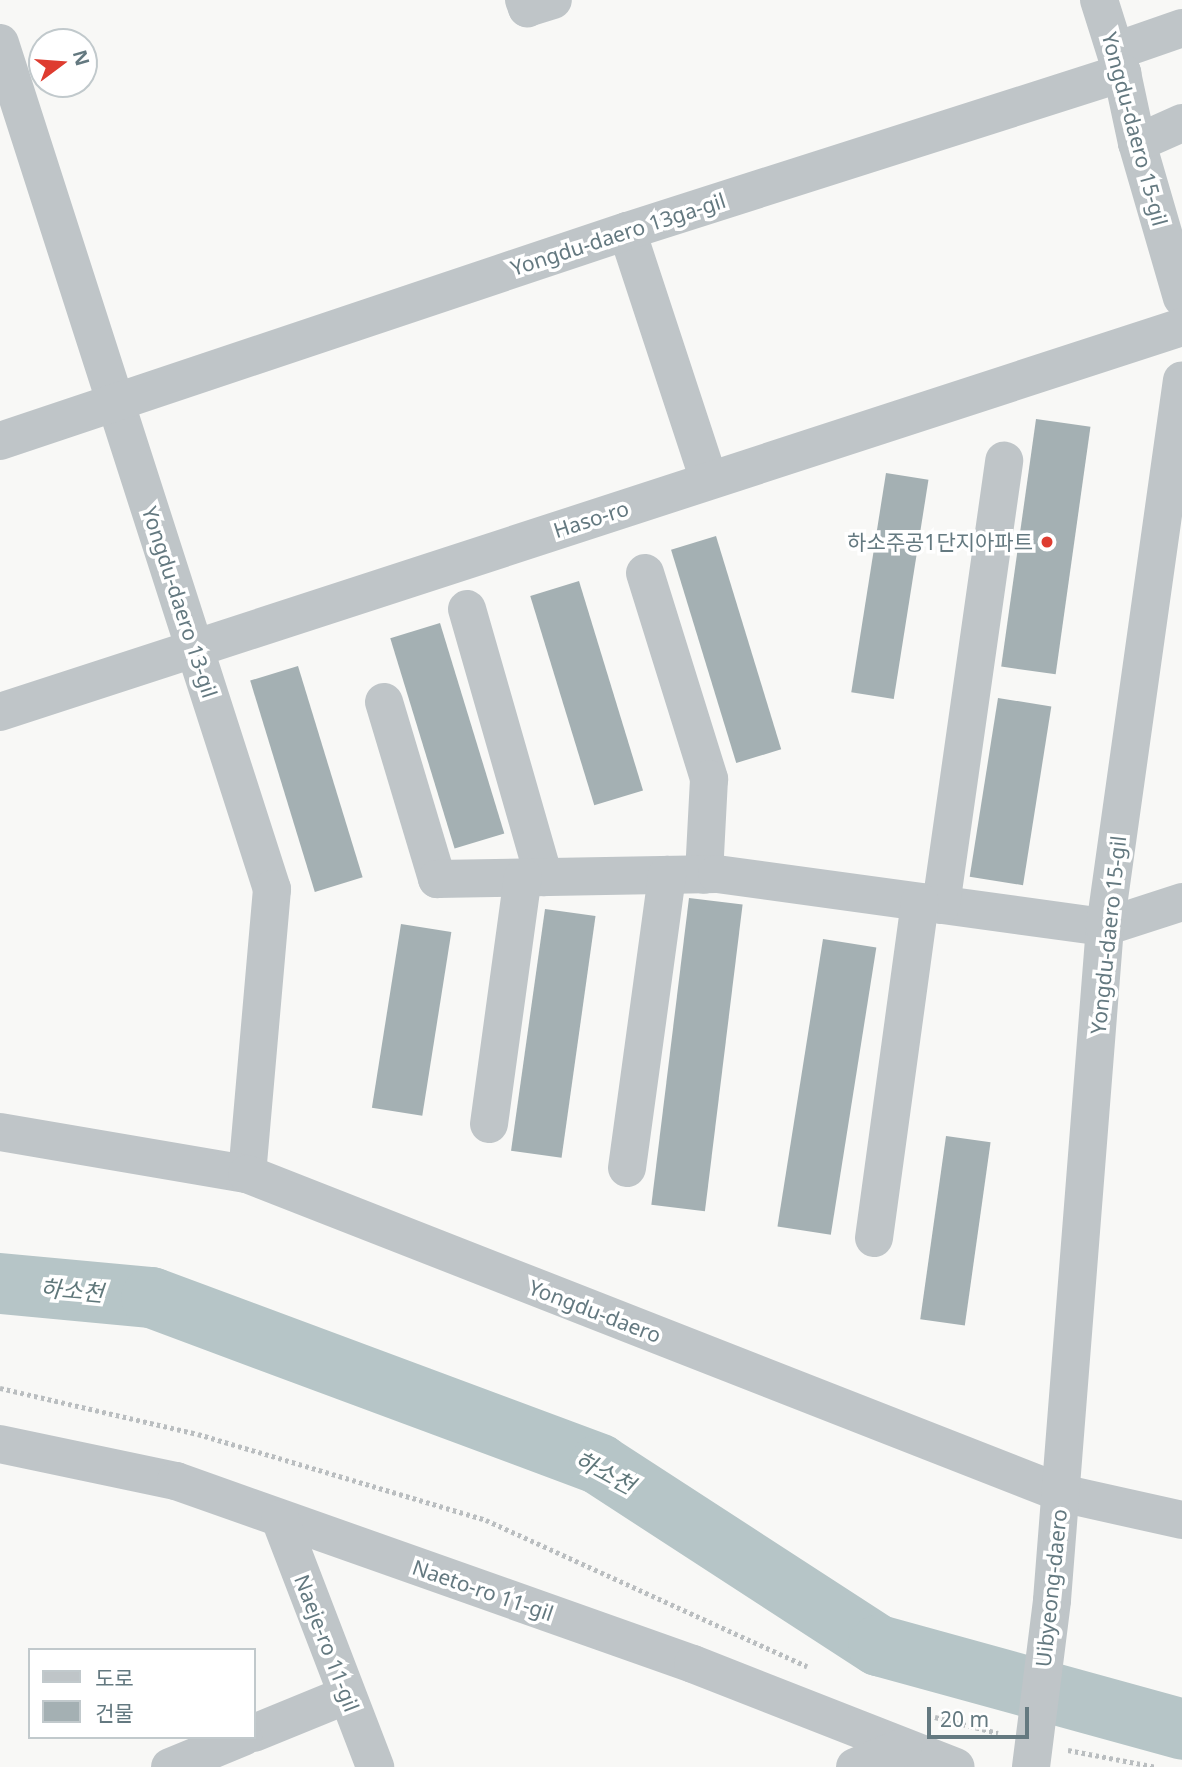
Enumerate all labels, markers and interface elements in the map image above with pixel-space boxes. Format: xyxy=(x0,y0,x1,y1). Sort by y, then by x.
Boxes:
north arrow xyxy=(28,28,98,98)
street label: Yongdu-daero 15-gil xyxy=(1097,29,1173,229)
text: N xyxy=(67,47,96,69)
street label: Yongdu-daero 13ga-gil xyxy=(507,187,729,281)
street label: Haso-ro xyxy=(550,495,632,543)
street label: Yongdu-daero 13-gil xyxy=(137,503,223,701)
place label: 하소주공1단지아파트 xyxy=(847,529,1033,555)
marker: 하소주공1단지아파트 xyxy=(1039,534,1055,550)
street label: Yongdu-daero 15-gil xyxy=(1085,834,1131,1036)
water label: 하소천 xyxy=(39,1273,105,1307)
street label: Yongdu-daero xyxy=(525,1274,665,1348)
water label: 하소천 xyxy=(570,1445,640,1499)
street label: Uibyeong-daero xyxy=(1030,1508,1072,1668)
street label: Naeto-ro 11-gil xyxy=(409,1554,557,1626)
street label: Naeje-ro 11-gil xyxy=(289,1571,365,1715)
legend xyxy=(28,1648,256,1739)
text: 도로 xyxy=(95,1664,134,1692)
scale bar xyxy=(930,1694,1032,1738)
text: 건물 xyxy=(95,1699,134,1727)
text: 20 m xyxy=(940,1705,989,1733)

